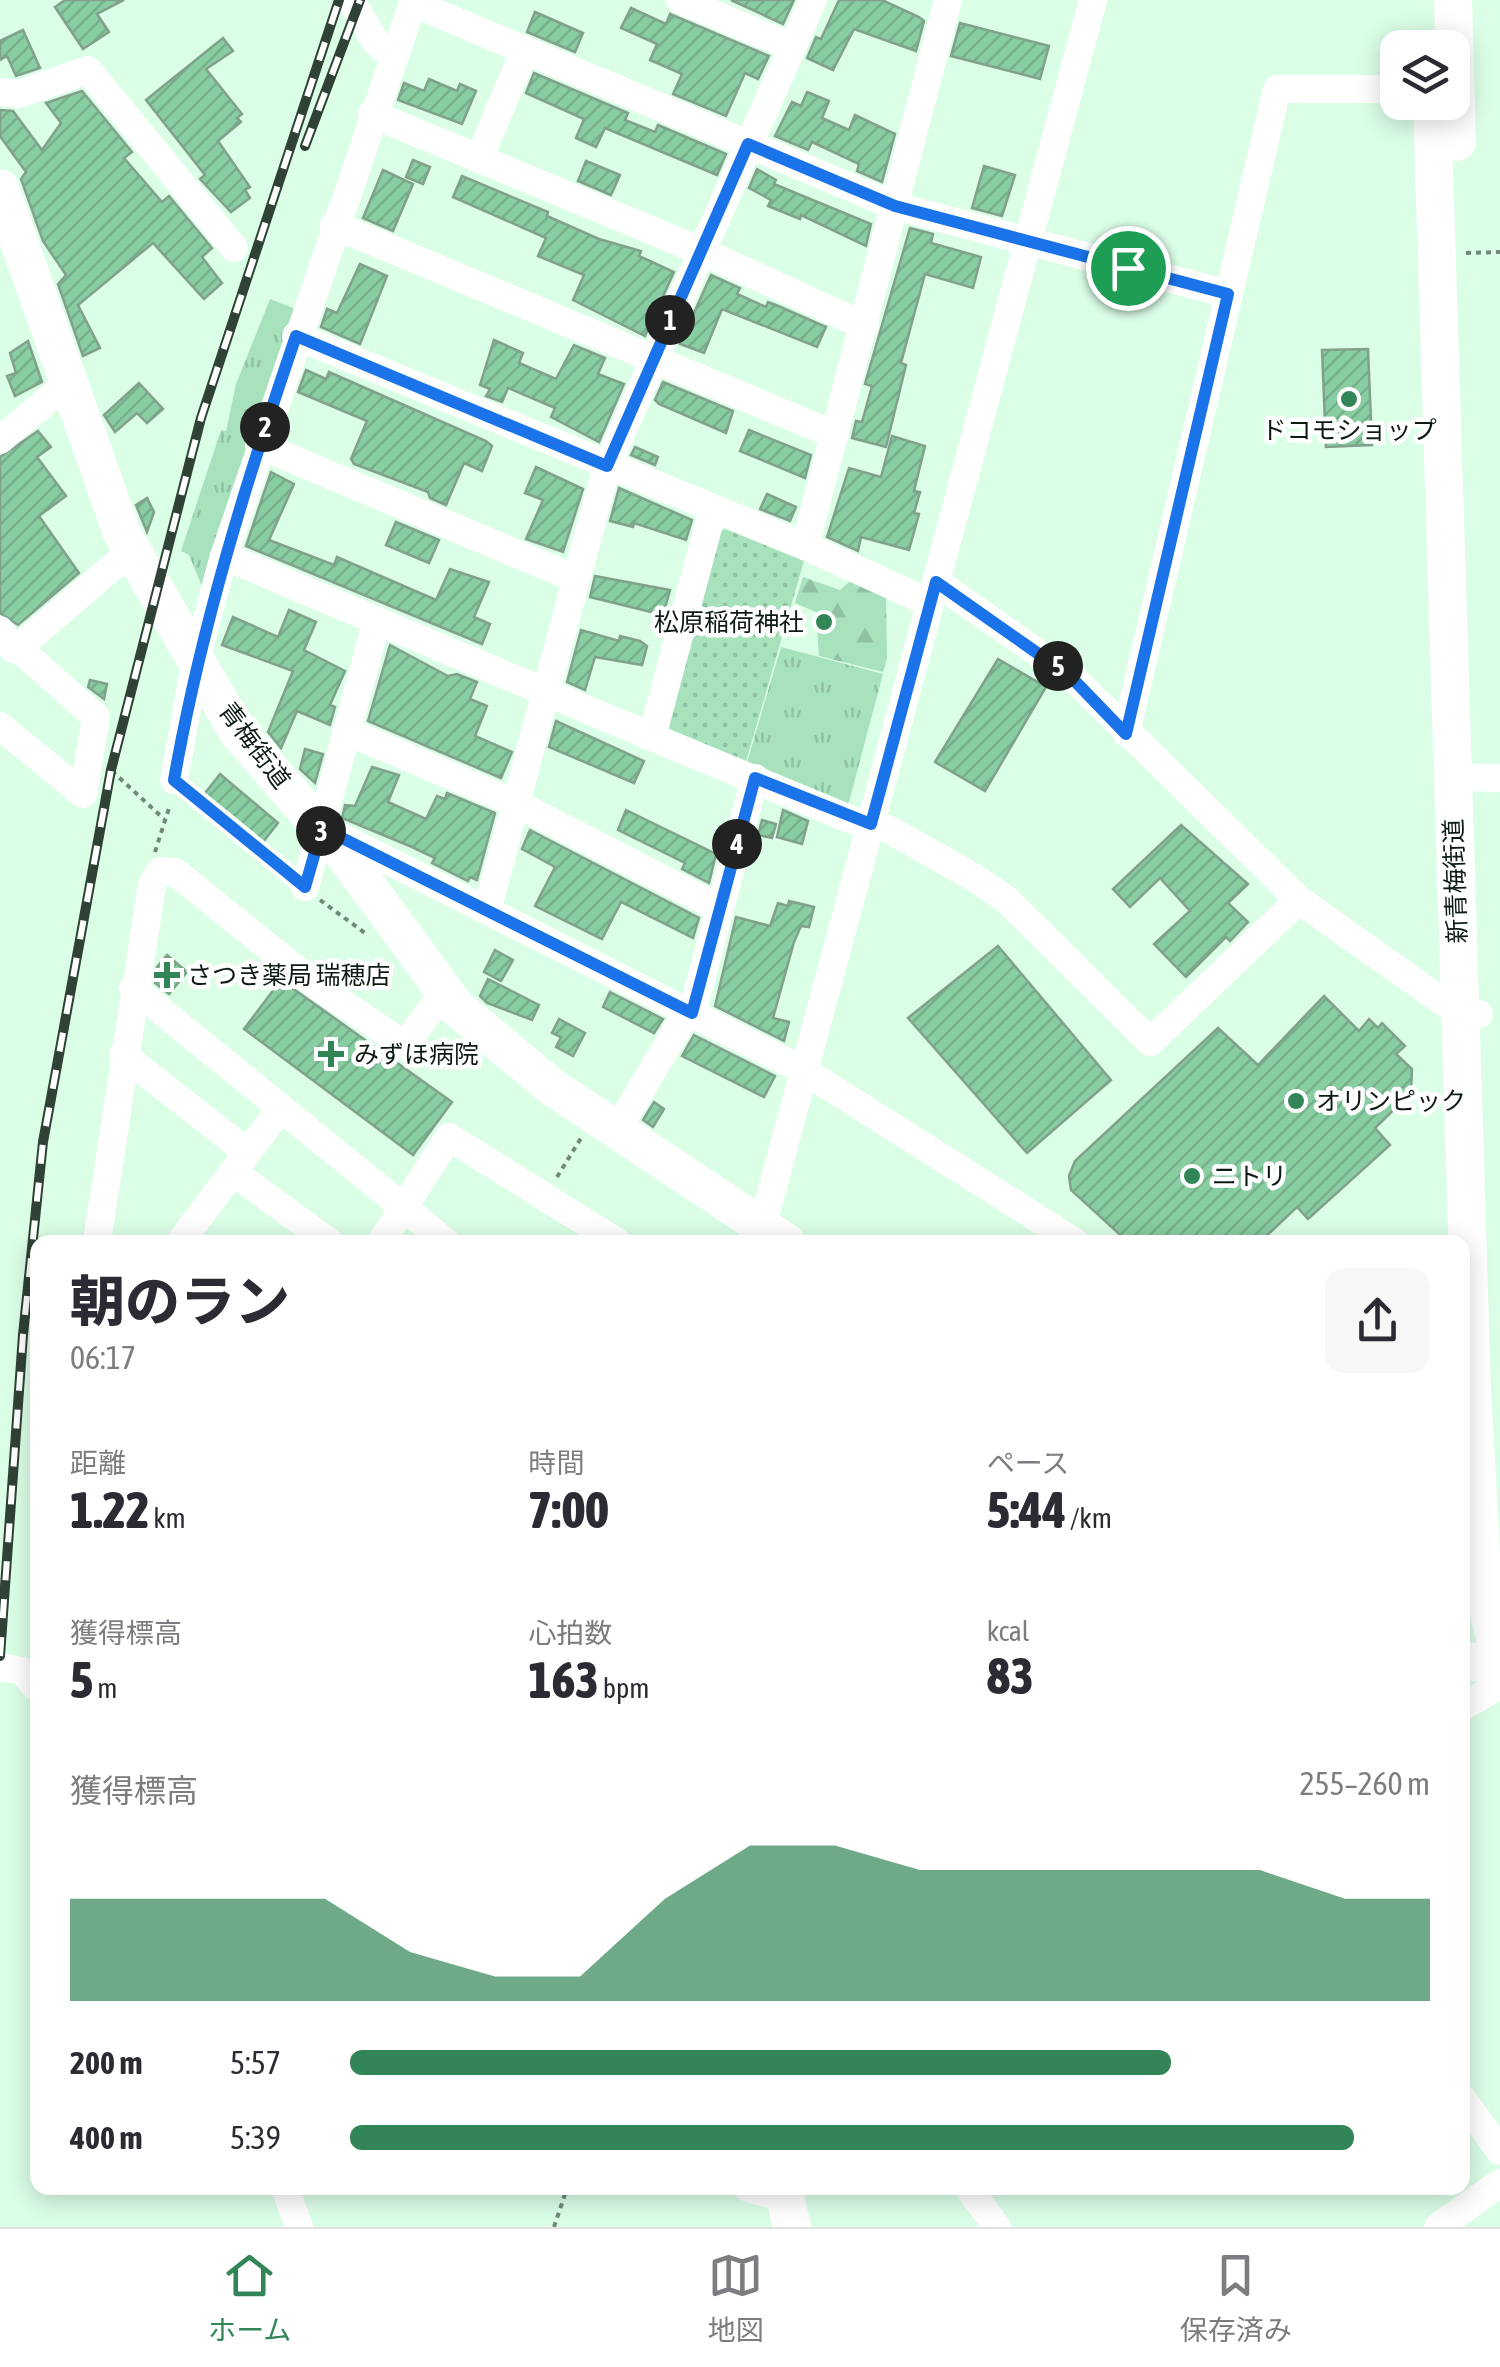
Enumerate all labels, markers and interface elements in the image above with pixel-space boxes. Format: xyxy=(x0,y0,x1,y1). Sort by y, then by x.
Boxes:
map controls xyxy=(1380,30,1470,120)
button: layers xyxy=(1380,30,1470,120)
pin xyxy=(1086,226,1171,311)
icon: arrive xyxy=(1101,241,1156,296)
pin: 1 xyxy=(645,295,695,345)
text: 1 xyxy=(663,304,677,336)
marker: ドコモショップ xyxy=(1338,388,1360,410)
pin: 2 xyxy=(240,402,290,452)
text: 2 xyxy=(258,411,272,443)
place label: ドコモショップ xyxy=(1261,416,1437,444)
place label: 松原稲荷神社 xyxy=(654,608,804,636)
marker: 松原稲荷神社 xyxy=(813,611,835,633)
pin: 5 xyxy=(1033,641,1083,691)
text: 5 xyxy=(1051,650,1065,682)
street label: 青梅街道 xyxy=(214,697,296,793)
pin: 3 xyxy=(296,806,346,856)
text: 3 xyxy=(314,815,328,847)
street label: 新青梅街道 xyxy=(1439,818,1471,944)
pin: 4 xyxy=(712,819,762,869)
text: 4 xyxy=(730,828,744,860)
place label: さつき薬局 瑞穂店 xyxy=(187,961,390,989)
marker: さつき薬局 瑞穂店 xyxy=(156,964,178,986)
place label: みずほ病院 xyxy=(354,1040,479,1068)
marker: みずほ病院 xyxy=(318,1041,344,1067)
place label: オリンピック xyxy=(1316,1087,1466,1115)
marker: オリンピック xyxy=(1285,1090,1307,1112)
place label: ニトリ xyxy=(1212,1162,1287,1190)
marker: ニトリ xyxy=(1181,1165,1203,1187)
button: share xyxy=(1325,1268,1430,1373)
text: 朝のラン xyxy=(70,1270,290,1333)
text: 06:17 xyxy=(70,1339,136,1376)
text: 距離 xyxy=(70,1447,126,1479)
text: 時間 xyxy=(528,1447,584,1479)
text: ペース xyxy=(987,1447,1069,1479)
text: 1.22 xyxy=(70,1481,149,1539)
text: 7:00 xyxy=(528,1481,609,1539)
text: 5:44 xyxy=(987,1481,1066,1539)
text: km xyxy=(149,1502,186,1534)
text: /km xyxy=(1066,1502,1112,1534)
text: kcal xyxy=(987,1615,1029,1647)
text: 獲得標高 xyxy=(70,1617,182,1649)
text: 心拍数 xyxy=(528,1617,612,1649)
text: 83 xyxy=(987,1647,1034,1705)
text: 5 xyxy=(70,1651,94,1709)
text: 163 xyxy=(528,1651,599,1709)
text: m xyxy=(94,1672,118,1704)
text: bpm xyxy=(599,1672,649,1704)
text: 255–260 m xyxy=(1300,1765,1430,1802)
text: 獲得標高 xyxy=(70,1772,198,1809)
text: 200 m xyxy=(70,2044,143,2081)
text: 5:57 xyxy=(230,2044,281,2081)
text: 400 m xyxy=(70,2119,143,2156)
text: 5:39 xyxy=(230,2119,281,2156)
tab: ホーム xyxy=(208,2248,291,2348)
tab: 地図 xyxy=(708,2248,764,2348)
tab: 保存済み xyxy=(1180,2248,1292,2348)

